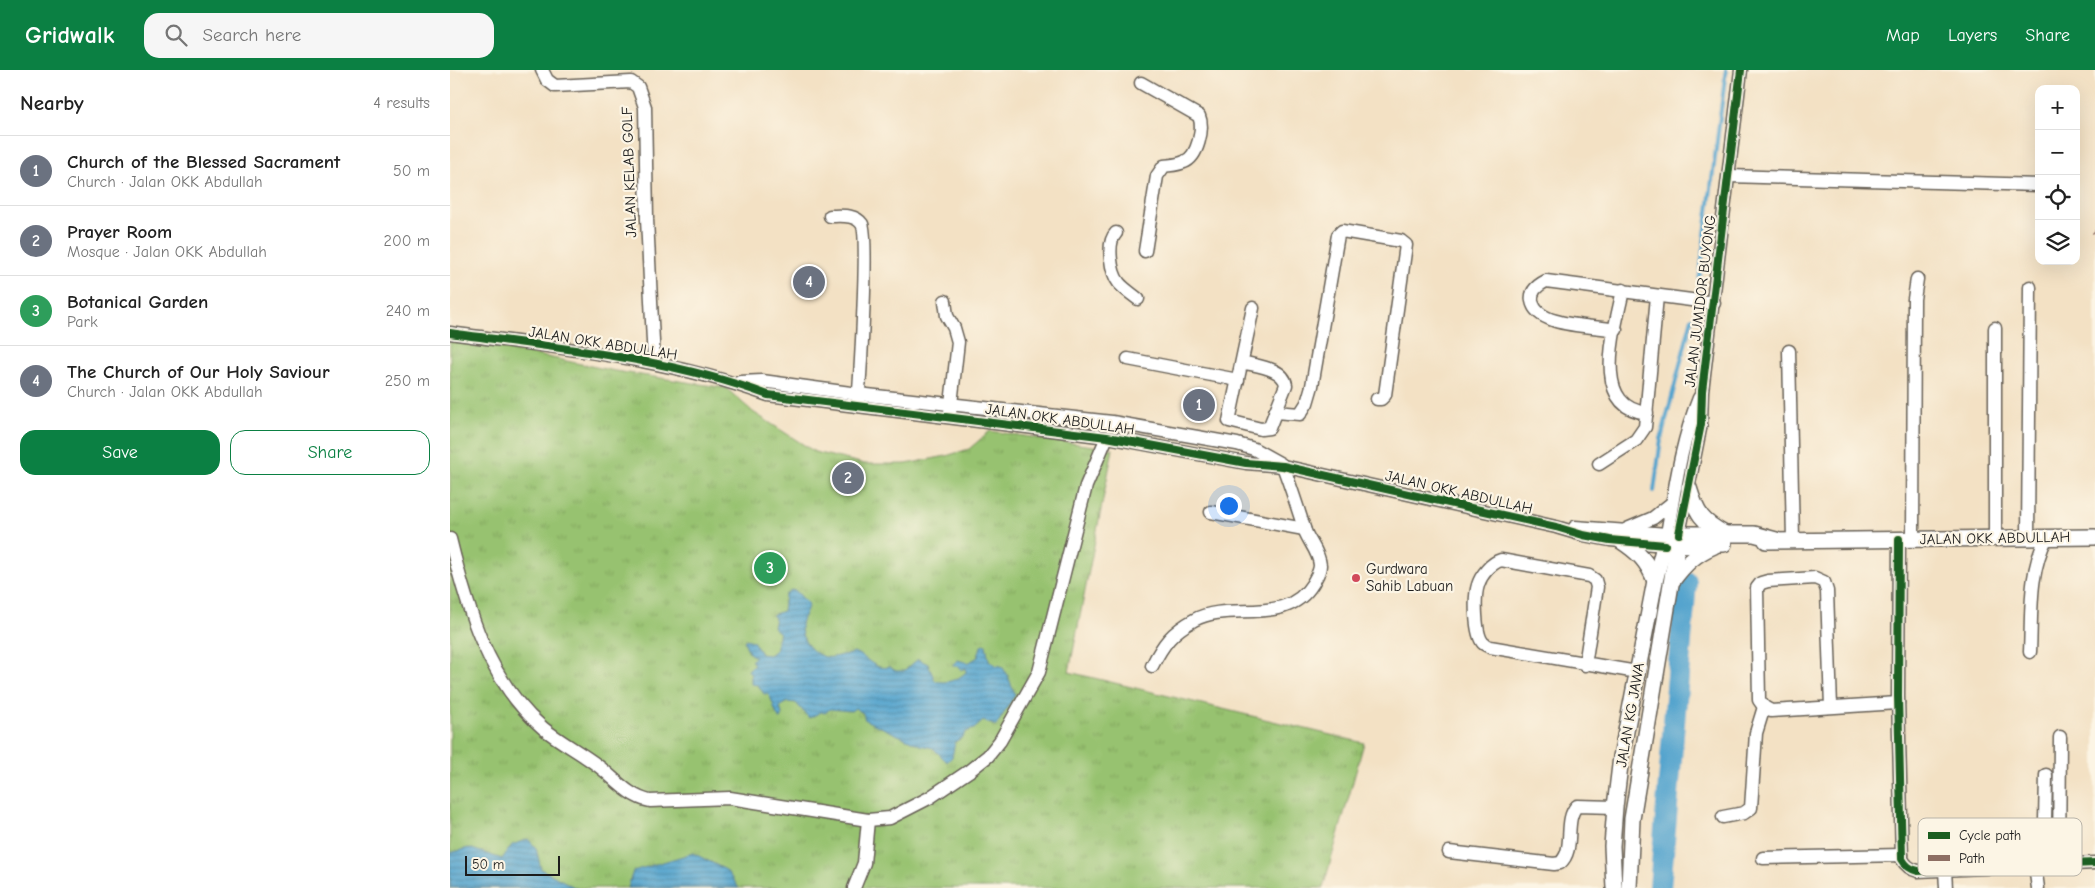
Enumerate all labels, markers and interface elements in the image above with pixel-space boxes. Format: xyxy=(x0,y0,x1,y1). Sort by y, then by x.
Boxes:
search box xyxy=(144,13,494,58)
text: Gridwalk xyxy=(25,21,114,49)
icon: search xyxy=(162,21,190,49)
text: Search here xyxy=(202,24,301,46)
text: Map xyxy=(1886,25,1920,46)
text: Layers xyxy=(1948,25,1997,46)
text: Share xyxy=(2025,25,2070,46)
map controls xyxy=(2035,85,2080,265)
button: + xyxy=(2035,85,2080,130)
text: Nearby xyxy=(20,91,84,115)
text: 4 results xyxy=(373,94,430,112)
street label: JALAN KELAB GOLF xyxy=(618,106,640,238)
button: − xyxy=(2035,130,2080,175)
text: Church of the Blessed Sacrament xyxy=(67,151,340,173)
text: 1 xyxy=(33,162,39,180)
text: 50 m xyxy=(393,162,430,180)
text: Church · Jalan OKK Abdullah xyxy=(67,173,263,191)
button: locate xyxy=(2035,175,2080,220)
street label: JALAN JUMIDOR BUYONG xyxy=(1680,214,1720,388)
button: layers xyxy=(2035,220,2080,265)
text: Prayer Room xyxy=(67,221,172,243)
text: 2 xyxy=(32,232,40,250)
text: 200 m xyxy=(384,232,430,250)
text: Mosque · Jalan OKK Abdullah xyxy=(67,243,267,261)
pin: 4 xyxy=(793,263,825,301)
text: Botanical Garden xyxy=(67,291,208,313)
text: 3 xyxy=(32,302,40,320)
text: 240 m xyxy=(386,302,430,320)
text: Park xyxy=(67,313,98,331)
street label: JALAN OKK ABDULLAH xyxy=(527,322,679,364)
text: The Church of Our Holy Saviour xyxy=(67,361,330,383)
text: 4 xyxy=(32,372,40,390)
text: 250 m xyxy=(385,372,430,390)
text: Church · Jalan OKK Abdullah xyxy=(67,383,263,401)
pin: 1 xyxy=(1183,386,1215,424)
street label: JALAN OKK ABDULLAH xyxy=(984,400,1136,438)
button: Save xyxy=(20,430,220,475)
button: Share xyxy=(230,430,430,475)
pin: 2 xyxy=(832,459,864,497)
street label: JALAN OKK ABDULLAH xyxy=(1384,466,1534,518)
your location xyxy=(1216,493,1242,519)
street label: JALAN OKK ABDULLAH xyxy=(1920,528,2070,548)
pin: 3 xyxy=(754,549,786,587)
place label: Gurdwara Sahib Labuan xyxy=(1366,560,1453,595)
marker: Gurdwara Sahib Labuan xyxy=(1350,572,1362,584)
street label: JALAN KG JAWA xyxy=(1612,661,1648,769)
legend xyxy=(1918,818,2082,876)
text: Cycle path xyxy=(1959,827,2021,844)
text: Path xyxy=(1959,850,1985,867)
scale bar xyxy=(465,853,560,876)
text: 50 m xyxy=(472,856,504,873)

